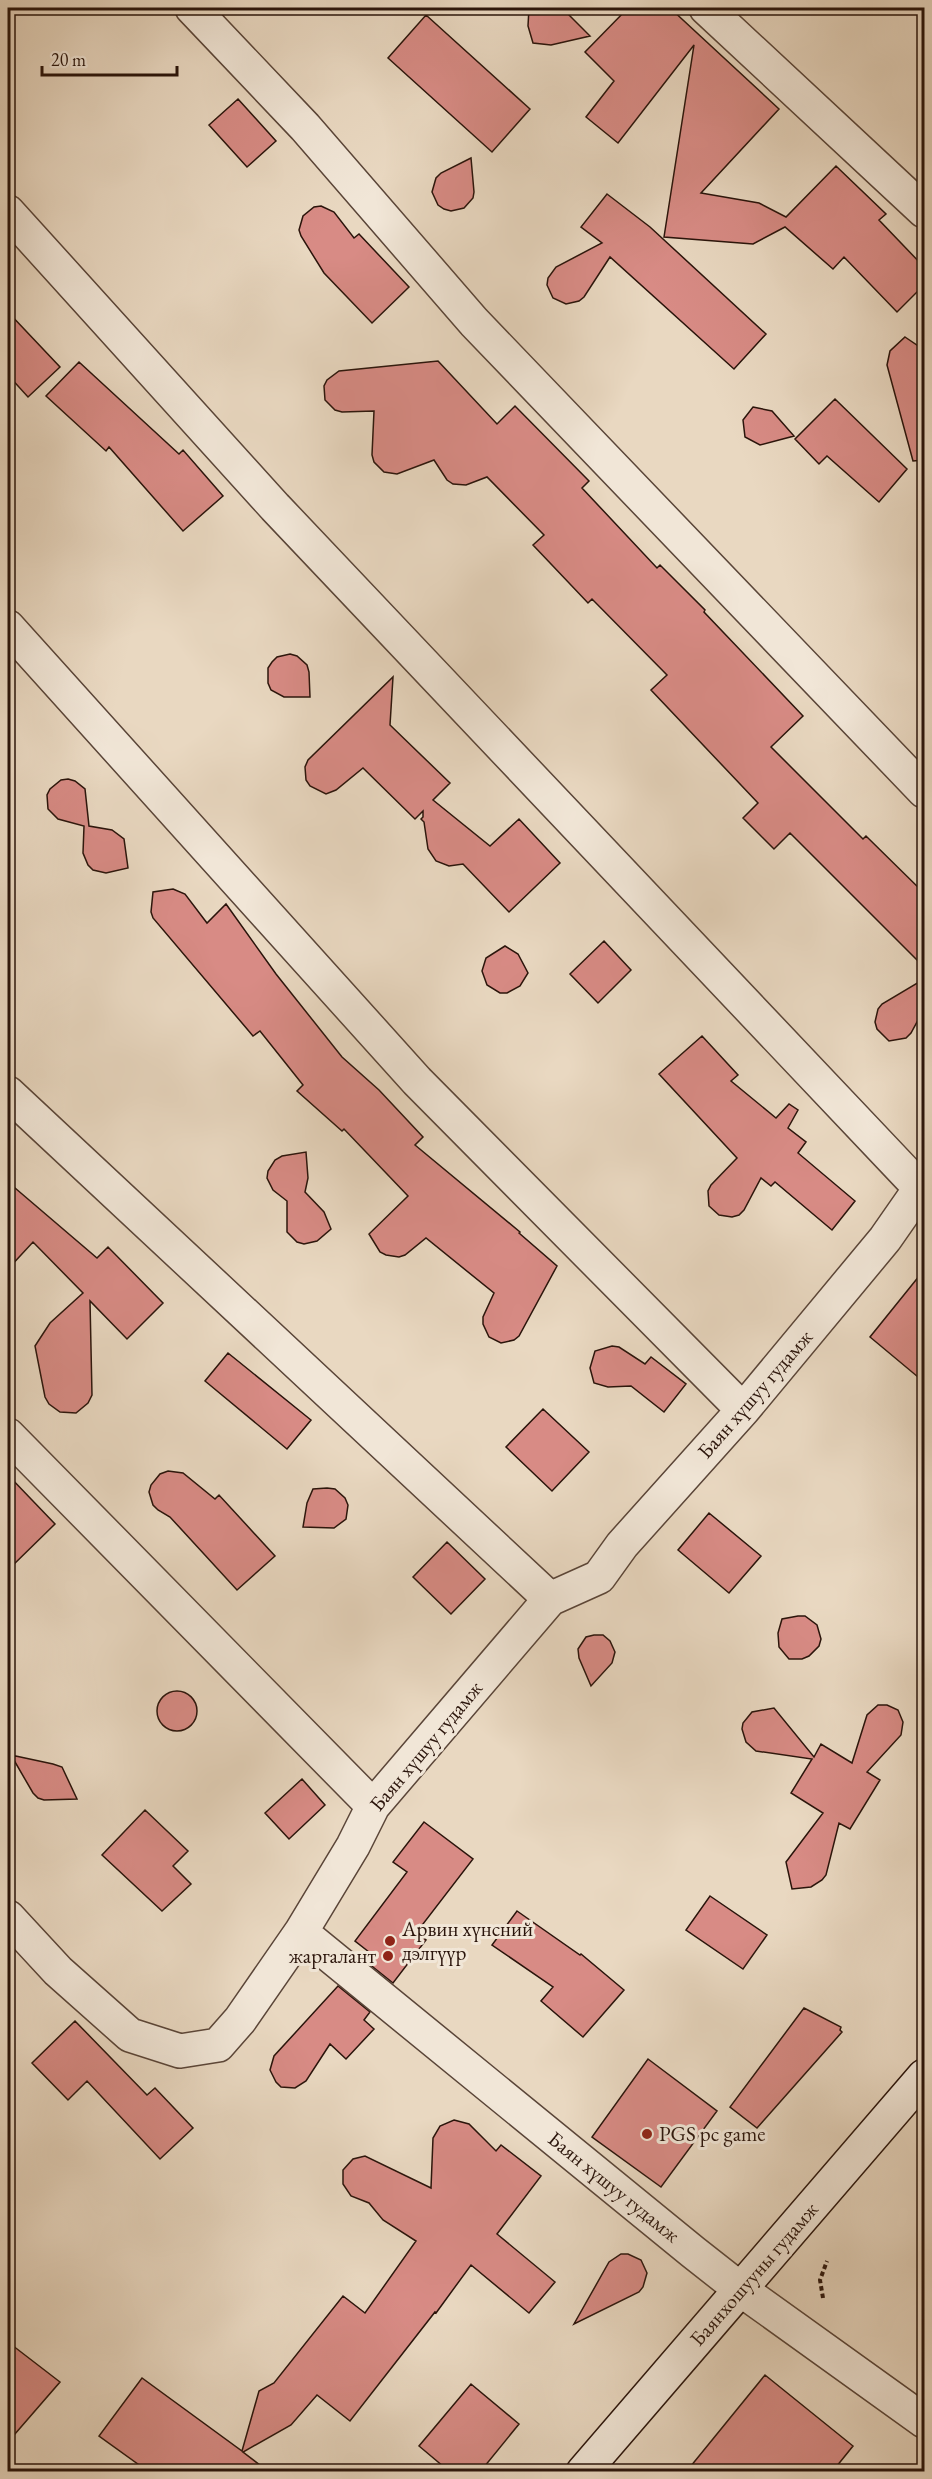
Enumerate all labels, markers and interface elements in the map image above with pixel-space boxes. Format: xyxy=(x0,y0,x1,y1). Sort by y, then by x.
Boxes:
scale bar xyxy=(42,39,177,77)
text: 20 m xyxy=(51,48,86,71)
street label: Баян хүшуу гудамж xyxy=(691,1323,818,1464)
street label: Баян хүшуу гудамж xyxy=(363,1675,488,1817)
place label: Арвин хүнсний дэлгүүр xyxy=(401,1915,533,1966)
marker: Арвин хүнсний дэлгүүр xyxy=(383,1934,397,1948)
place label: жаргалант xyxy=(288,1942,376,1969)
marker: жаргалант xyxy=(381,1949,395,1963)
place label: PGS pc game xyxy=(659,2120,766,2147)
street label: Баян хүшуу гудамж xyxy=(543,2125,686,2248)
marker: PGS pc game xyxy=(640,2127,654,2141)
street label: Баянхошууны гудамж xyxy=(683,2196,824,2351)

